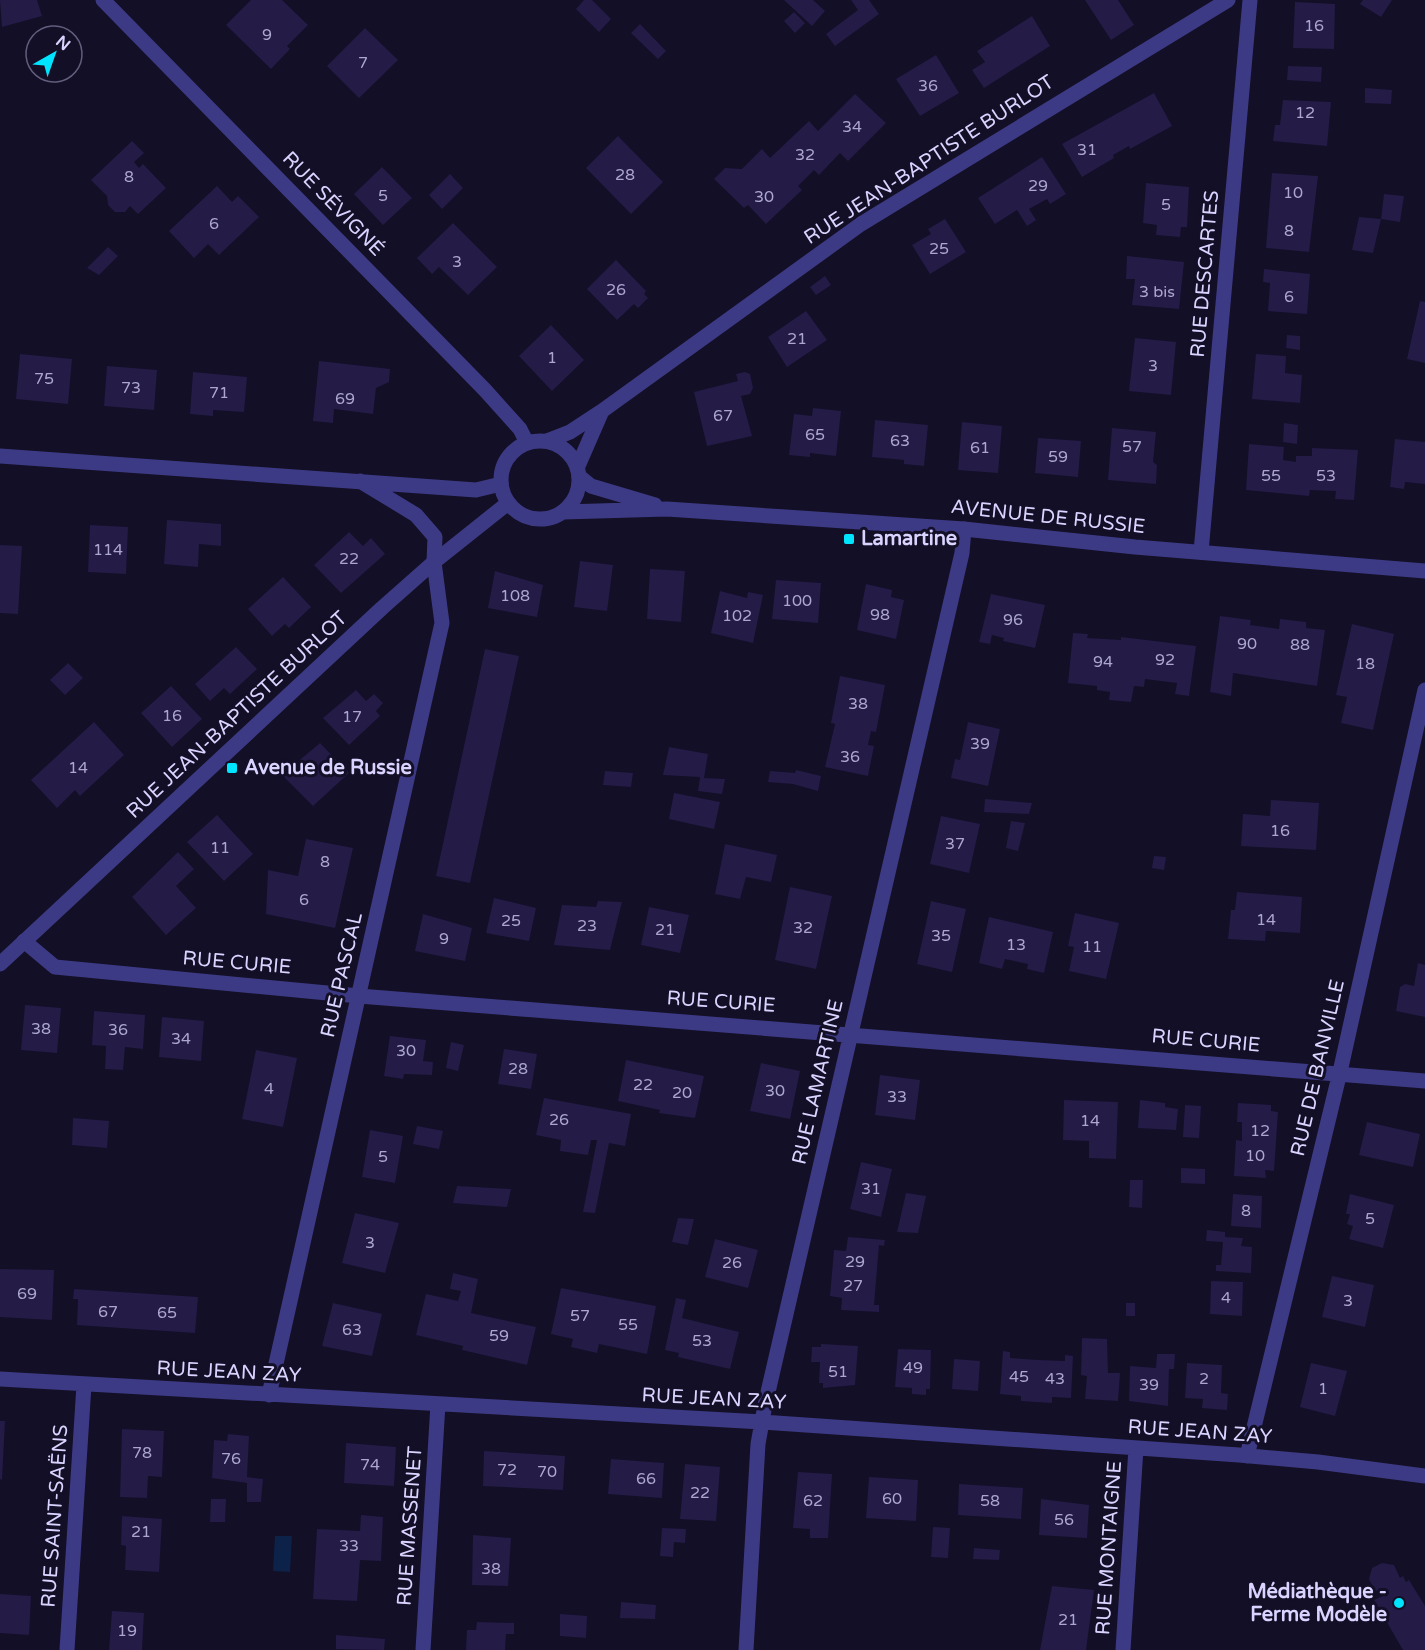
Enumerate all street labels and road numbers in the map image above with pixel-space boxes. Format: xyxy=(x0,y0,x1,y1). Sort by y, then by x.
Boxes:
street label: RUE JEAN-BAPTISTE BURLOT xyxy=(800,70,1058,250)
street label: RUE SÉVIGNÉ xyxy=(277,146,390,261)
street label: RUE DESCARTES xyxy=(1186,189,1224,359)
street label: AVENUE DE RUSSIE xyxy=(950,495,1146,539)
street label: RUE JEAN-BAPTISTE BURLOT xyxy=(122,606,352,824)
street label: RUE PASCAL xyxy=(316,910,368,1040)
street label: RUE CURIE xyxy=(182,946,292,980)
street label: RUE DE BANVILLE xyxy=(1286,977,1350,1159)
street label: RUE CURIE xyxy=(666,986,776,1018)
street label: RUE LAMARTINE xyxy=(787,997,849,1167)
street label: RUE CURIE xyxy=(1151,1024,1261,1058)
street label: RUE JEAN ZAY xyxy=(156,1356,302,1388)
street label: RUE JEAN ZAY xyxy=(641,1383,787,1415)
street label: RUE JEAN ZAY xyxy=(1127,1415,1273,1449)
street label: RUE SAINT-SAËNS xyxy=(37,1424,73,1608)
street label: RUE MASSENET xyxy=(392,1445,428,1607)
street label: RUE MONTAIGNE xyxy=(1091,1460,1127,1636)

